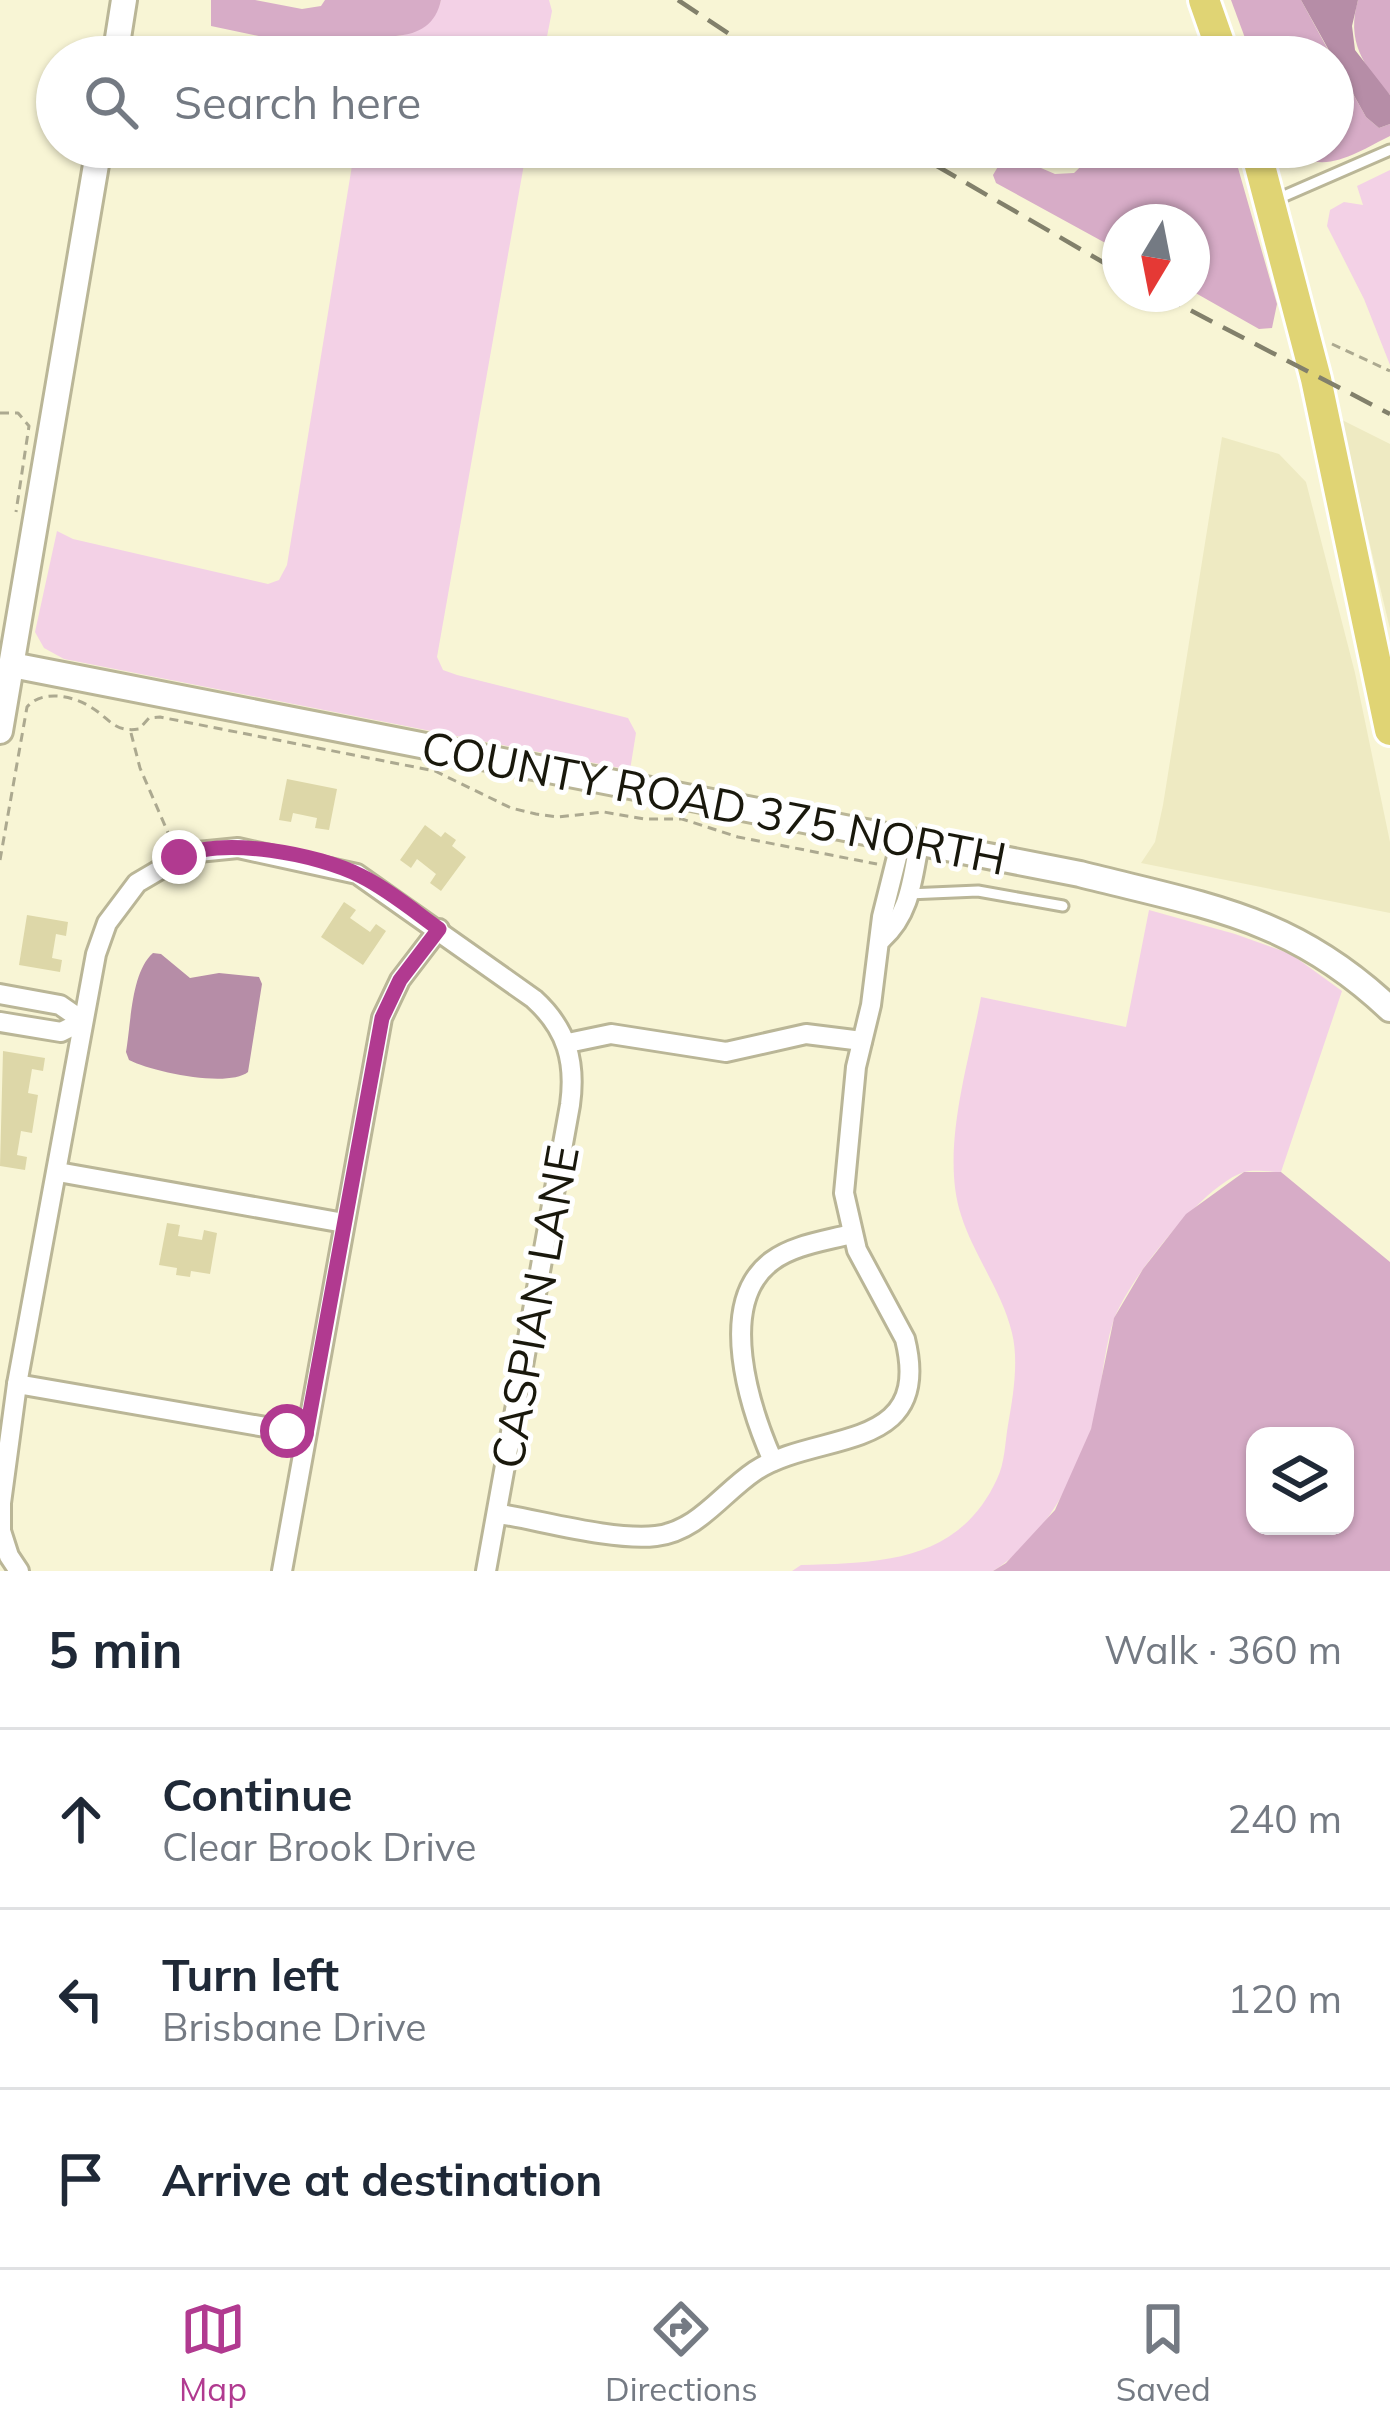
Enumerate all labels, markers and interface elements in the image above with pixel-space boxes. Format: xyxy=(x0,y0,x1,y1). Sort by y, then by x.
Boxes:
search box xyxy=(36,36,1354,168)
icon: search xyxy=(78,69,144,135)
text: Search here xyxy=(174,74,421,130)
north arrow xyxy=(1102,204,1210,312)
street label: COUNTY ROAD 375 NORTH xyxy=(417,718,1011,886)
route end xyxy=(152,830,206,884)
street label: CASPIAN LANE xyxy=(478,1141,590,1473)
route start xyxy=(260,1404,314,1458)
map controls xyxy=(1246,1427,1354,1535)
button: layers xyxy=(1246,1427,1354,1535)
text: 5 min xyxy=(48,1617,183,1681)
text: Walk · 360 m xyxy=(1104,1625,1342,1674)
text: Continue xyxy=(162,1766,352,1822)
icon: ahead xyxy=(48,1786,114,1852)
text: 240 m xyxy=(1227,1794,1342,1843)
text: Clear Brook Drive xyxy=(162,1822,476,1871)
text: Turn left xyxy=(162,1946,339,2002)
icon: left xyxy=(48,1966,114,2032)
text: 120 m xyxy=(1227,1974,1342,2023)
text: Brisbane Drive xyxy=(162,2002,427,2051)
icon: arrive xyxy=(48,2146,114,2212)
text: Arrive at destination xyxy=(162,2151,602,2207)
tab: Map xyxy=(179,2296,247,2409)
tab: Directions xyxy=(605,2296,758,2409)
tab: Saved xyxy=(1116,2296,1211,2409)

